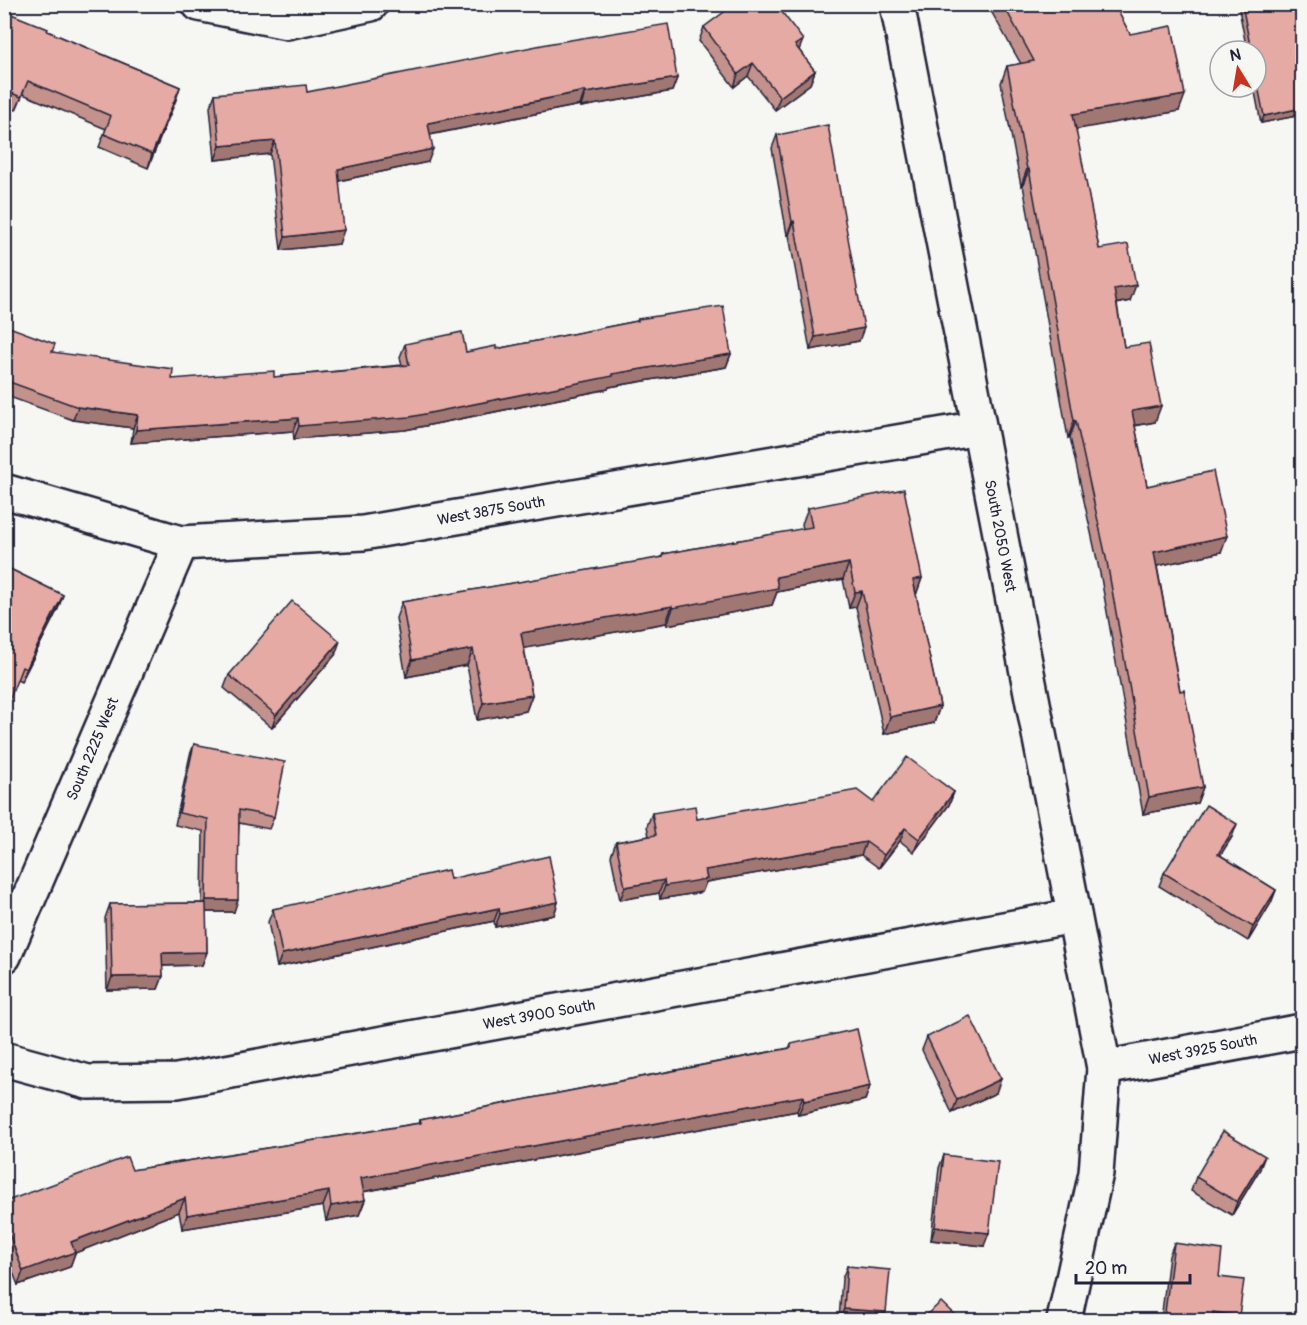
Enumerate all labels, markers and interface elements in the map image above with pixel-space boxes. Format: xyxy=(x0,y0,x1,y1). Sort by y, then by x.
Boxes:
north arrow xyxy=(1208,39,1268,99)
text: N xyxy=(1228,44,1243,66)
street label: South 2050 West xyxy=(980,478,1020,595)
street label: West 3875 South xyxy=(436,492,546,530)
street label: South 2225 West xyxy=(63,694,124,803)
street label: West 3900 South xyxy=(481,996,597,1034)
street label: West 3925 South xyxy=(1147,1030,1259,1070)
scale bar xyxy=(1076,1247,1190,1285)
text: 20 m xyxy=(1085,1257,1127,1280)

